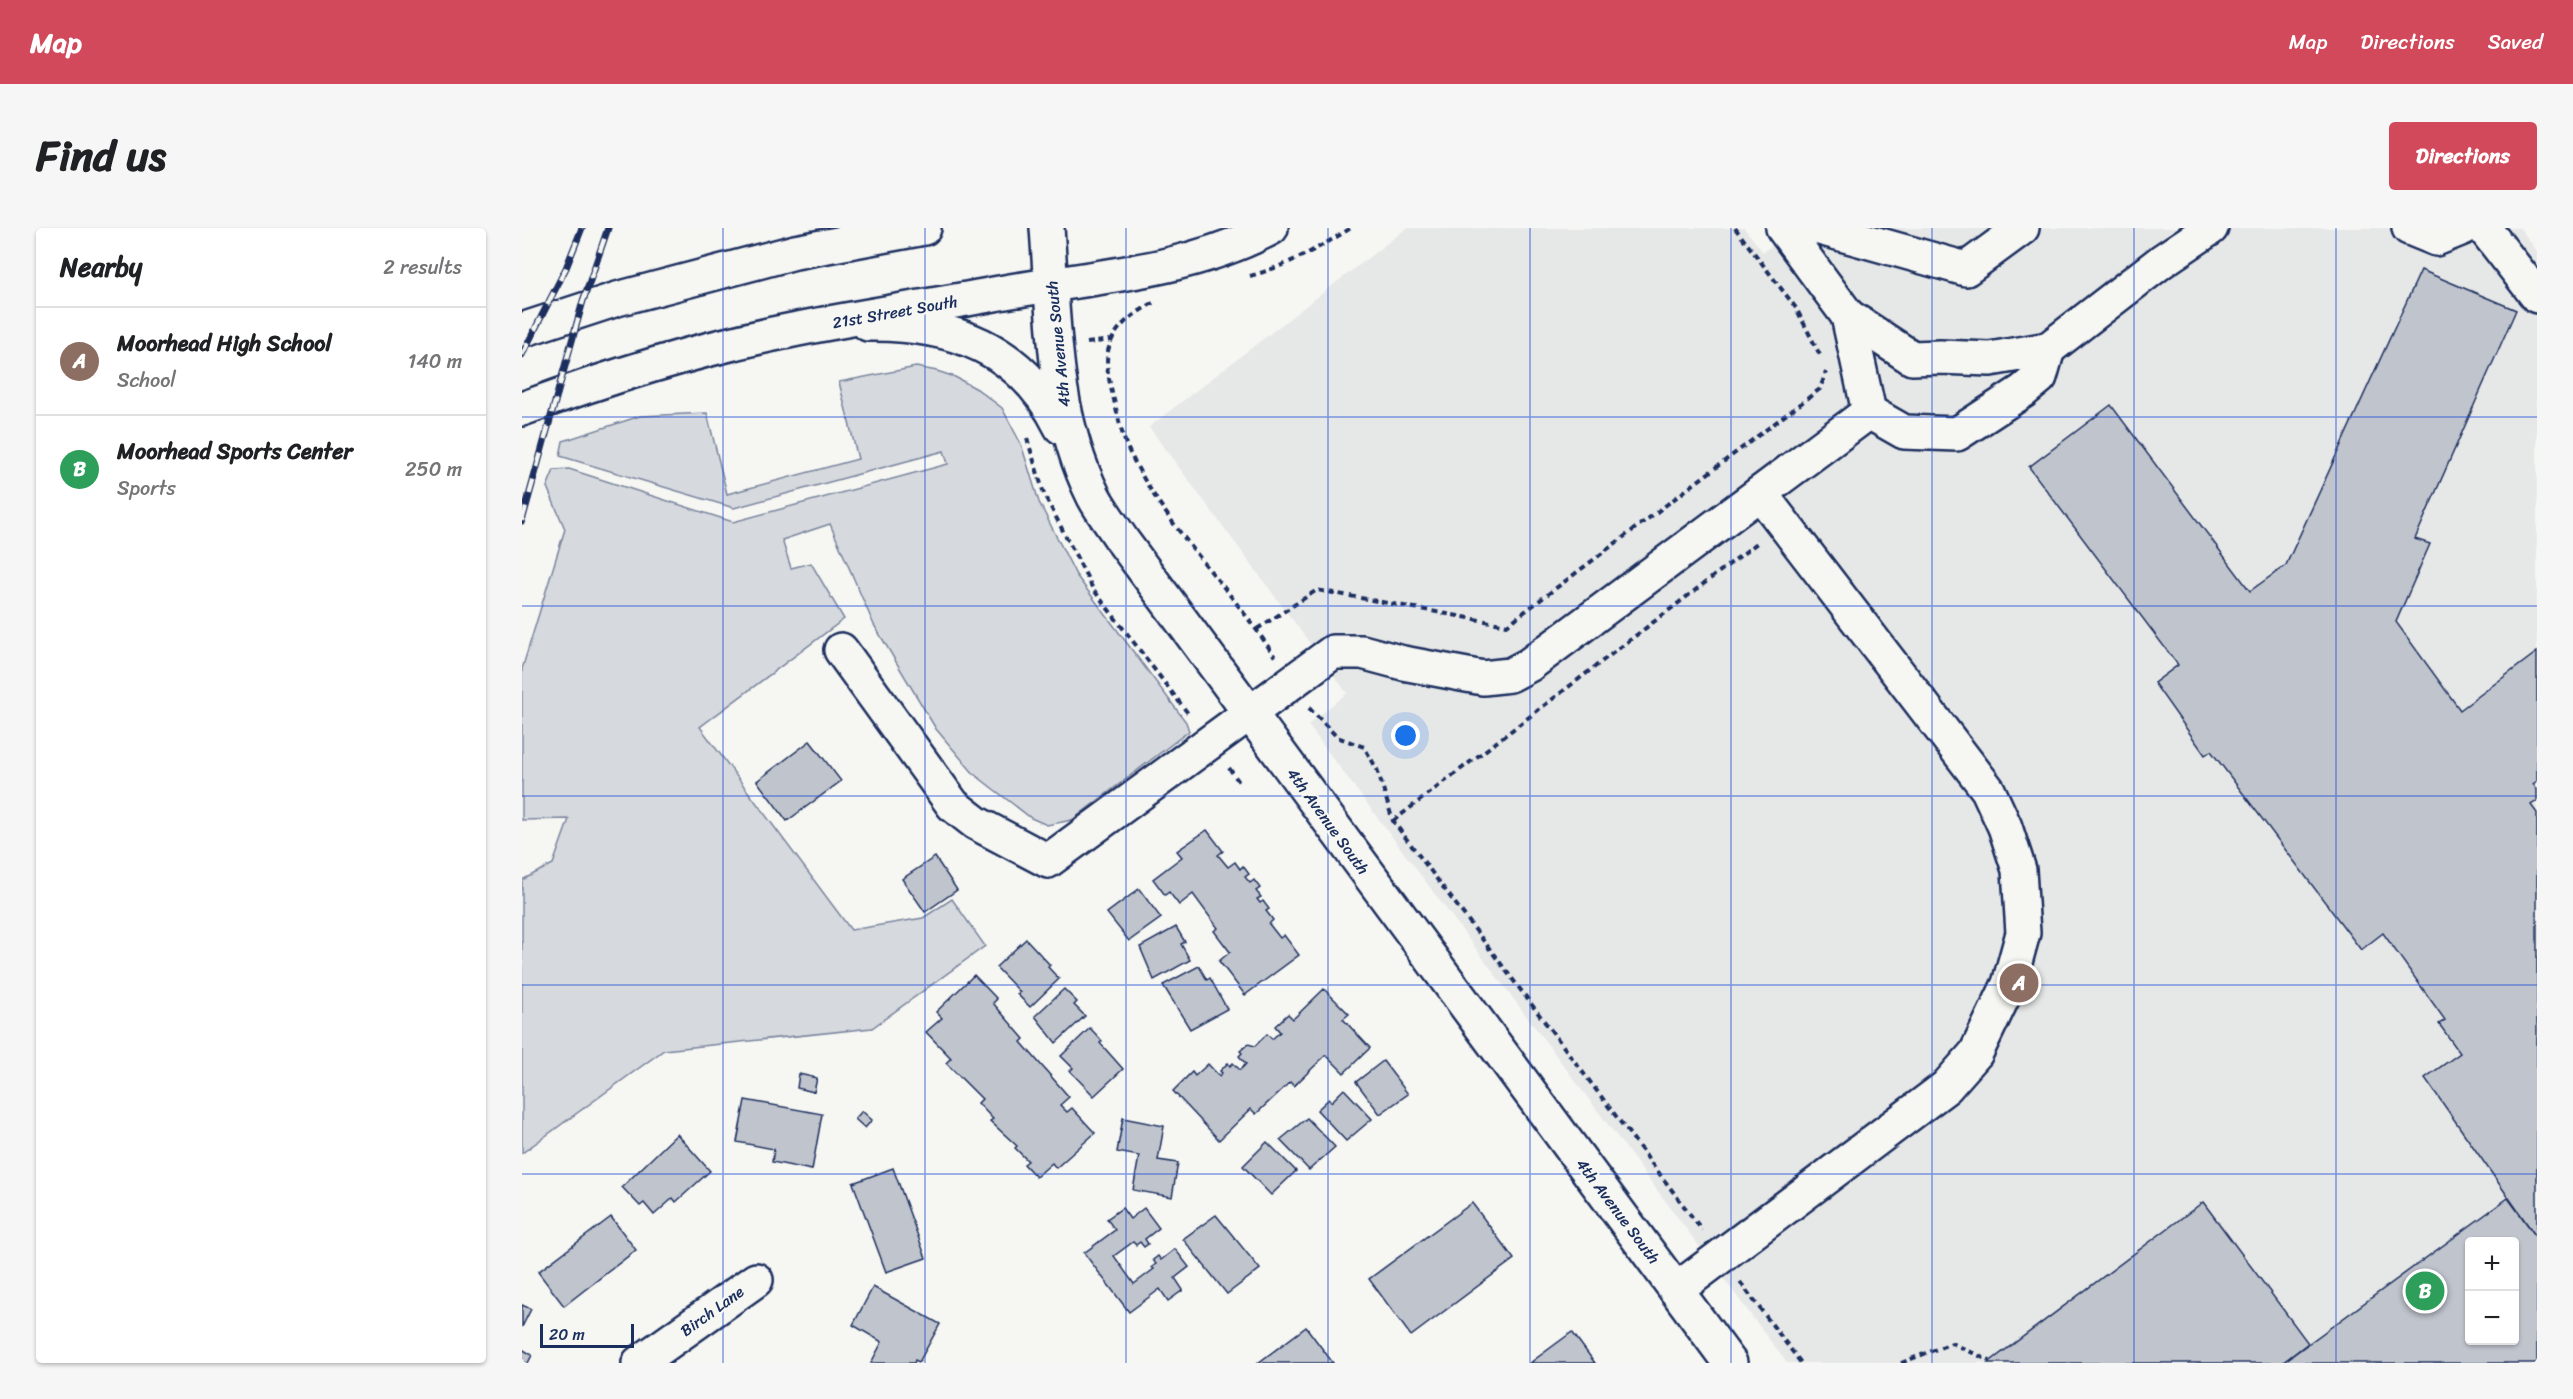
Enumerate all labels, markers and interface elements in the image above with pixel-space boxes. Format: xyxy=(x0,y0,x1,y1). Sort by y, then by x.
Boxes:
text: Map xyxy=(30,18,82,67)
text: Map xyxy=(2289,23,2327,61)
text: Directions xyxy=(2360,23,2455,61)
text: Saved xyxy=(2488,23,2543,61)
text: Find us xyxy=(36,119,166,193)
button: Directions xyxy=(2389,122,2537,190)
text: Nearby xyxy=(60,244,142,290)
text: 2 results xyxy=(383,250,462,285)
street label: 4th Avenue South xyxy=(1037,279,1079,409)
street label: 21st Street South xyxy=(830,287,960,337)
text: Moorhead High School xyxy=(117,324,332,363)
text: A xyxy=(73,344,86,379)
text: 140 m xyxy=(408,344,462,379)
text: School xyxy=(117,363,176,398)
text: Moorhead Sports Center xyxy=(117,432,353,471)
text: B xyxy=(73,452,86,487)
text: 250 m xyxy=(405,452,462,487)
text: Sports xyxy=(117,471,176,506)
your location xyxy=(1391,721,1420,750)
street label: 4th Avenue South xyxy=(1279,761,1377,881)
pin: A xyxy=(2000,960,2038,1005)
street label: 4th Avenue South xyxy=(1568,1152,1668,1270)
map controls xyxy=(2465,1237,2519,1345)
button: + xyxy=(2465,1237,2519,1291)
pin: B xyxy=(2406,1268,2444,1314)
street label: Birch Lane xyxy=(674,1278,750,1344)
button: − xyxy=(2465,1291,2519,1345)
text: 20 m xyxy=(549,1320,585,1349)
scale bar xyxy=(540,1321,634,1348)

